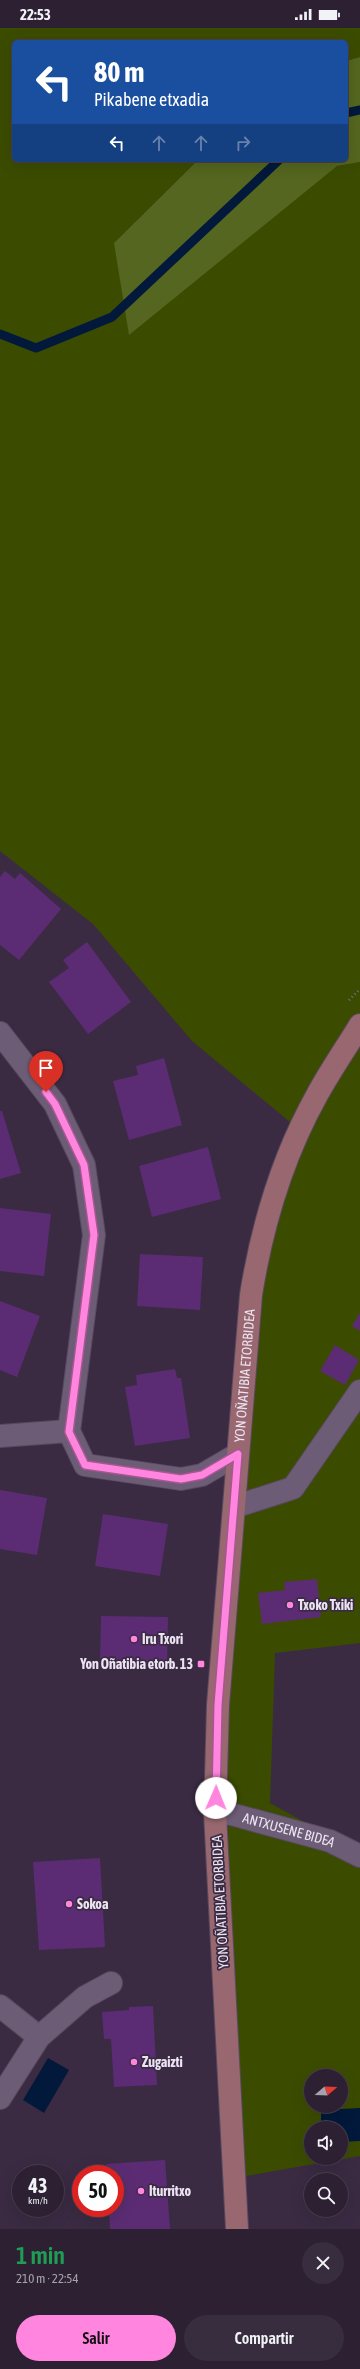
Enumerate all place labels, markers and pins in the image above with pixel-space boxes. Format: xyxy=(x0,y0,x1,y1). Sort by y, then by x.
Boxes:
pin xyxy=(29,1051,63,1092)
place label: Txoko Txiki xyxy=(298,1597,353,1613)
marker: Txoko Txiki xyxy=(285,1600,295,1610)
place label: Iru Txori xyxy=(142,1631,183,1647)
marker: Iru Txori xyxy=(129,1634,139,1644)
place label: Yon Oñatibia etorb. 13 xyxy=(79,1656,193,1672)
marker: Yon Oñatibia etorb. 13 xyxy=(196,1659,206,1669)
place label: Sokoa xyxy=(77,1896,109,1912)
marker: Sokoa xyxy=(64,1899,74,1909)
place label: Zugaizti xyxy=(142,2054,183,2070)
marker: Zugaizti xyxy=(129,2057,139,2067)
place label: Iturritxo xyxy=(149,2183,191,2199)
marker: Iturritxo xyxy=(136,2186,146,2196)

